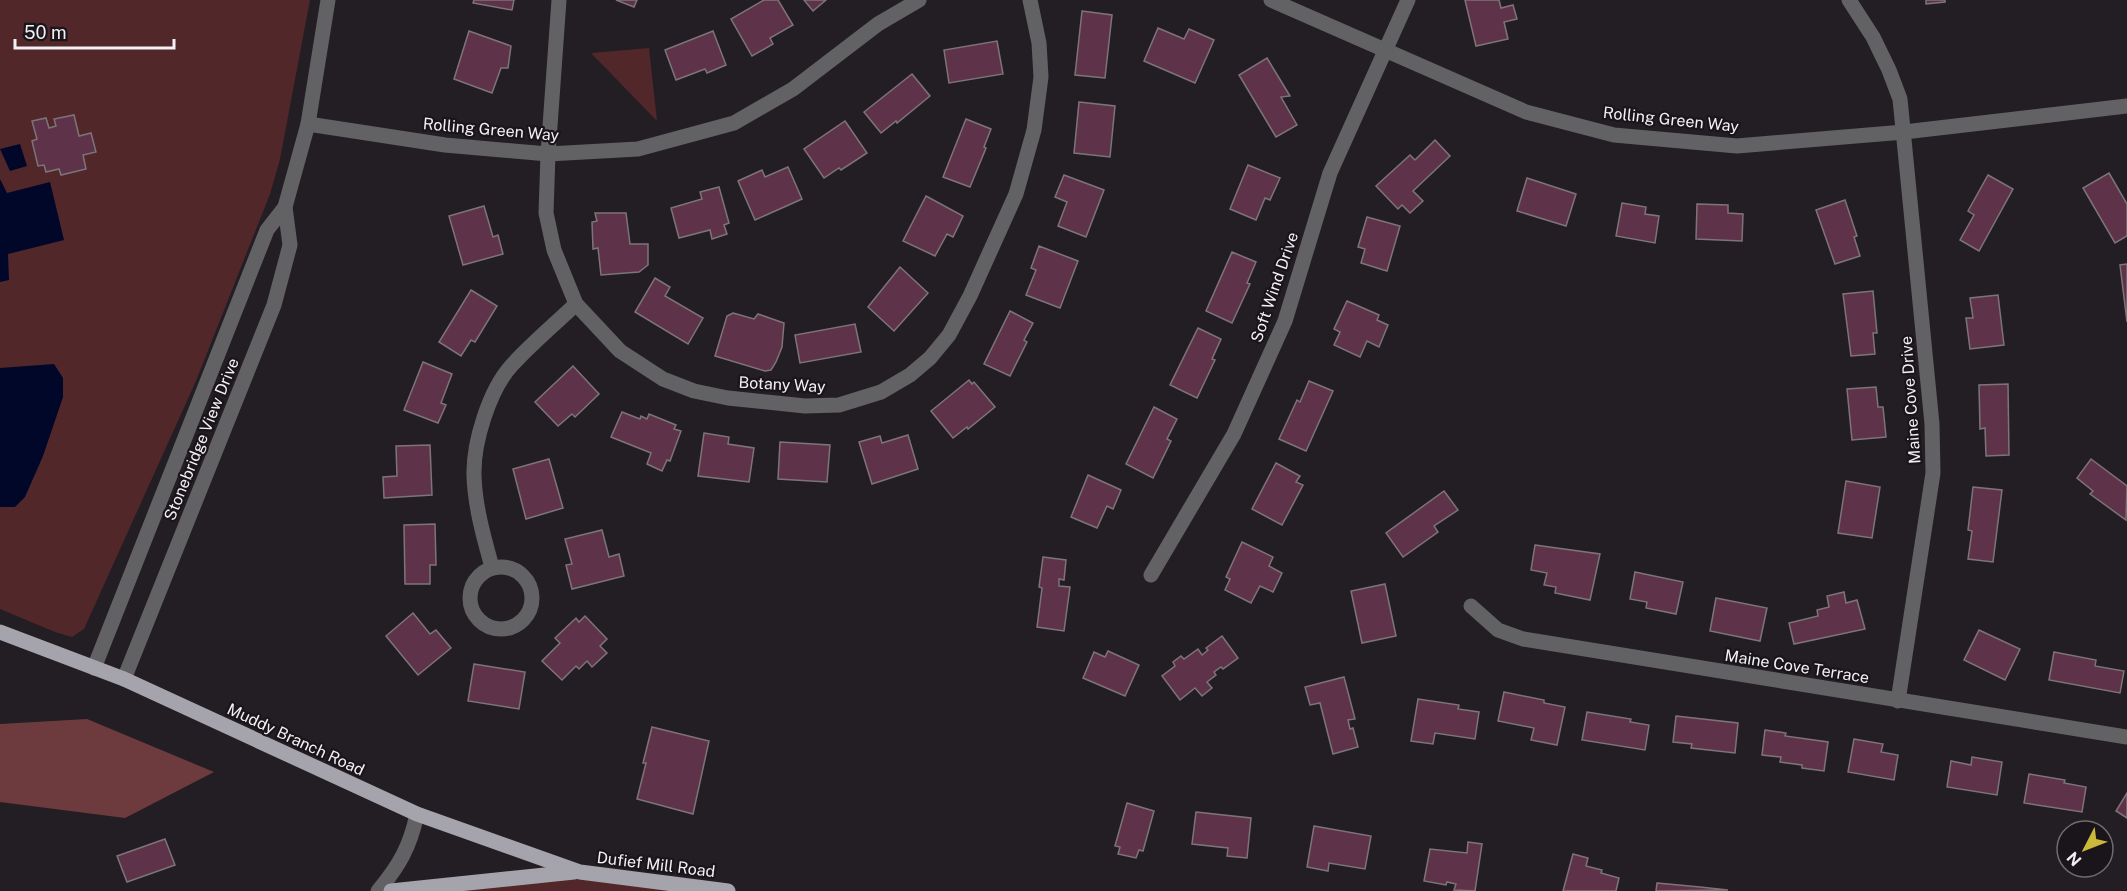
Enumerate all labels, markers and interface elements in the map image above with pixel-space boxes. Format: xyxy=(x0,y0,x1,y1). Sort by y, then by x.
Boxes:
scale bar xyxy=(15,12,174,50)
text: 50 m xyxy=(24,22,67,43)
street label: Rolling Green Way xyxy=(1602,103,1740,136)
street label: Rolling Green Way xyxy=(422,114,560,145)
street label: Soft Wind Drive xyxy=(1247,230,1302,345)
street label: Maine Cove Drive xyxy=(1897,335,1924,464)
street label: Stonebridge View Drive xyxy=(160,355,243,523)
street label: Botany Way xyxy=(738,373,826,396)
street label: Maine Cove Terrace xyxy=(1723,646,1870,687)
street label: Muddy Branch Road xyxy=(224,699,367,780)
north arrow xyxy=(2055,819,2115,879)
street label: Dufief Mill Road xyxy=(596,848,716,881)
text: N xyxy=(2063,848,2085,870)

